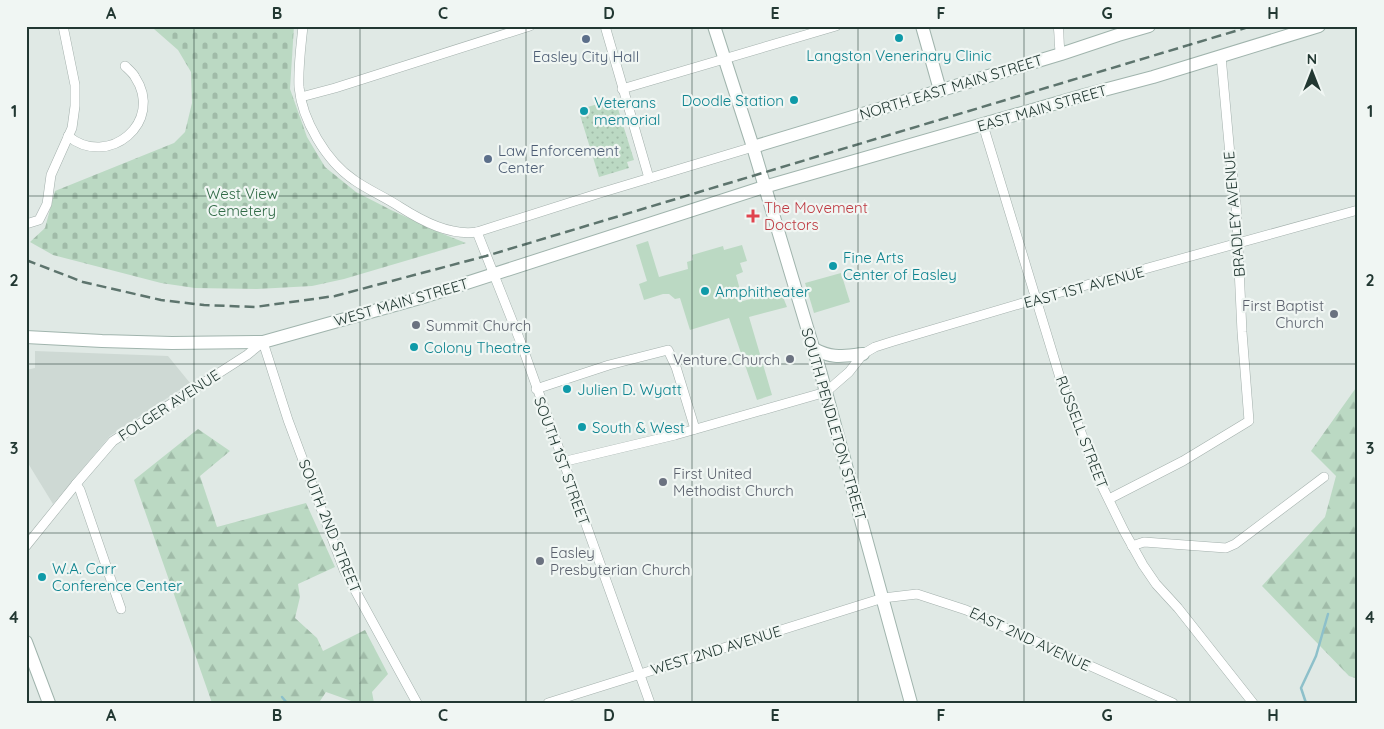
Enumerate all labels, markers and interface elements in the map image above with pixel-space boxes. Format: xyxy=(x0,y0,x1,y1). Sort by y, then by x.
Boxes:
text: A xyxy=(106,3,117,23)
text: B xyxy=(272,3,282,23)
text: C xyxy=(438,3,448,23)
text: D xyxy=(603,3,615,23)
text: E xyxy=(770,3,780,23)
text: F xyxy=(937,3,946,23)
text: G xyxy=(1101,3,1113,23)
text: H xyxy=(1267,3,1279,23)
marker: Langston Venerinary Clinic xyxy=(893,32,905,44)
marker: Easley City Hall xyxy=(580,33,592,45)
place label: Langston Venerinary Clinic xyxy=(806,46,992,65)
place label: Easley City Hall xyxy=(533,47,639,66)
north arrow xyxy=(1286,48,1336,98)
text: N xyxy=(1307,50,1317,68)
street label: NORTH EAST MAIN STREET xyxy=(857,51,1045,123)
street label: EAST MAIN STREET xyxy=(975,81,1109,135)
place label: Doodle Station xyxy=(681,91,784,110)
place label: Veterans memorial xyxy=(594,93,660,129)
marker: Doodle Station xyxy=(788,94,800,106)
text: 1 xyxy=(11,101,17,121)
text: 1 xyxy=(1367,101,1373,121)
marker: Veterans memorial xyxy=(578,105,590,117)
place label: Law Enforcement Center xyxy=(498,141,619,177)
street label: BRADLEY AVENUE xyxy=(1219,150,1249,278)
marker: Law Enforcement Center xyxy=(482,153,494,165)
park label: West View Cemetery xyxy=(206,184,278,220)
place label: The Movement Doctors xyxy=(764,198,868,234)
marker: The Movement Doctors xyxy=(746,209,760,223)
place label: Fine Arts Center of Easley xyxy=(843,248,957,284)
marker: Fine Arts Center of Easley xyxy=(827,260,839,272)
street label: EAST 1ST AVENUE xyxy=(1022,262,1146,312)
text: 2 xyxy=(9,270,19,290)
text: 2 xyxy=(1365,270,1375,290)
street label: WEST MAIN STREET xyxy=(332,274,470,330)
place label: Amphitheater xyxy=(715,282,810,301)
marker: Amphitheater xyxy=(699,285,711,297)
place label: First Baptist Church xyxy=(1242,296,1324,332)
marker: First Baptist Church xyxy=(1328,308,1340,320)
place label: Summit Church xyxy=(426,316,531,335)
marker: Summit Church xyxy=(410,319,422,331)
street label: SOUTH PENDLETON STREET xyxy=(797,326,871,522)
place label: Colony Theatre xyxy=(424,338,531,357)
marker: Colony Theatre xyxy=(408,341,420,353)
place label: Venture Church xyxy=(673,350,780,369)
marker: Venture Church xyxy=(784,353,796,365)
street label: FOLGER AVENUE xyxy=(114,365,224,445)
street label: RUSSELL STREET xyxy=(1052,373,1112,491)
place label: Julien D. Wyatt xyxy=(577,380,682,399)
marker: Julien D. Wyatt xyxy=(561,383,573,395)
street label: SOUTH 1ST STREET xyxy=(530,394,594,528)
place label: South & West xyxy=(592,418,685,437)
marker: South & West xyxy=(576,421,588,433)
text: 3 xyxy=(10,438,18,458)
text: 3 xyxy=(1366,438,1374,458)
street label: SOUTH 2ND STREET xyxy=(295,456,365,596)
place label: First United Methodist Church xyxy=(673,464,794,500)
marker: First United Methodist Church xyxy=(657,476,669,488)
place label: Easley Presbyterian Church xyxy=(550,543,690,579)
marker: Easley Presbyterian Church xyxy=(534,555,546,567)
place label: W.A. Carr Conference Center xyxy=(52,559,182,595)
marker: W.A. Carr Conference Center xyxy=(36,571,48,583)
street label: EAST 2ND AVENUE xyxy=(967,603,1093,675)
text: 4 xyxy=(9,607,19,627)
text: 4 xyxy=(1365,607,1375,627)
street label: WEST 2ND AVENUE xyxy=(648,621,784,679)
text: A xyxy=(106,705,117,725)
text: B xyxy=(272,705,282,725)
text: C xyxy=(438,705,448,725)
text: D xyxy=(603,705,615,725)
text: E xyxy=(770,705,780,725)
text: F xyxy=(937,705,946,725)
text: G xyxy=(1101,705,1113,725)
text: H xyxy=(1267,705,1279,725)

